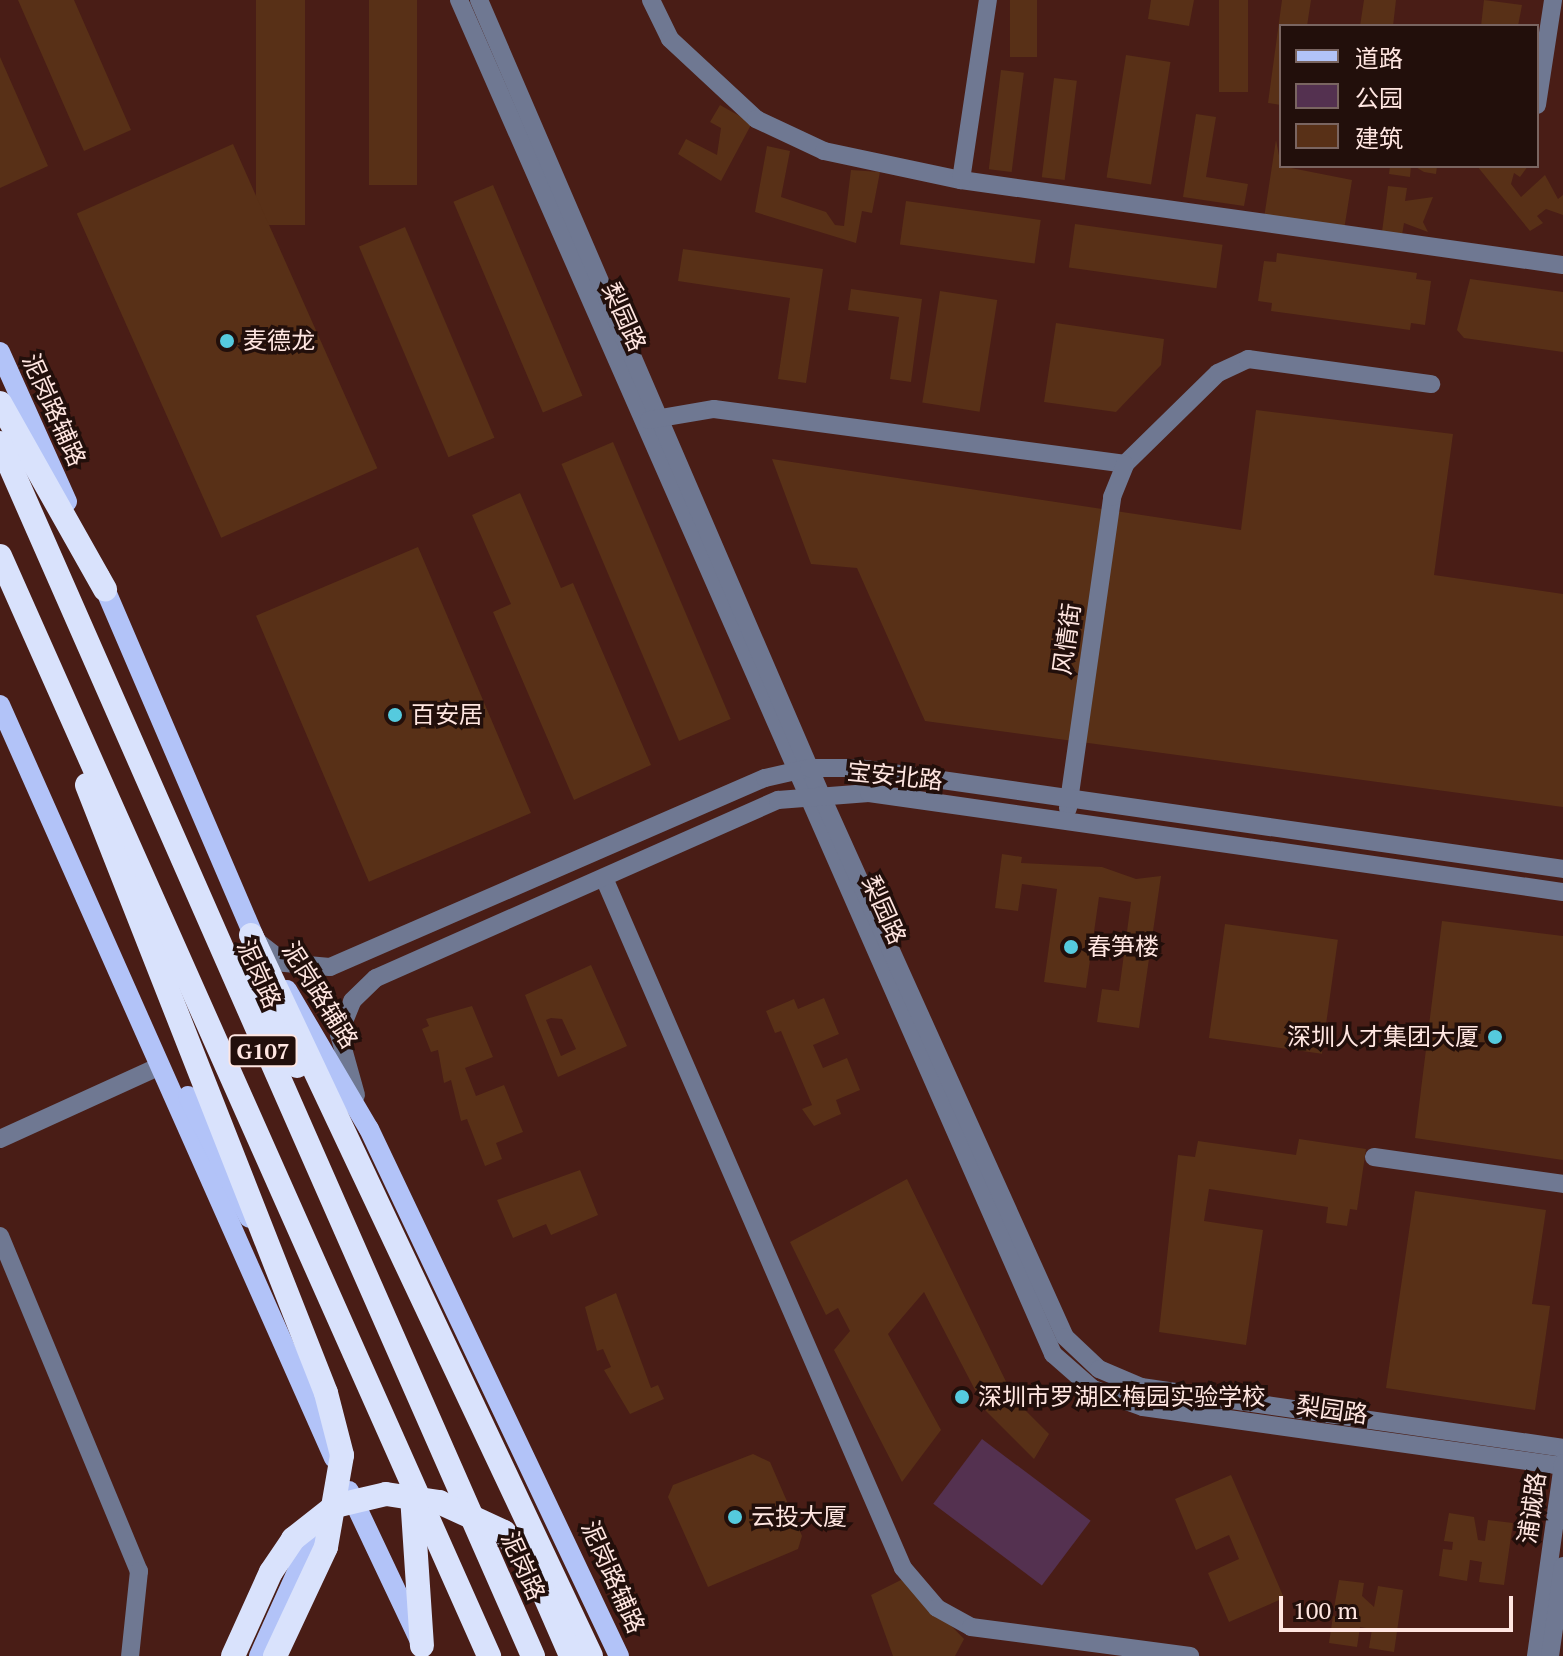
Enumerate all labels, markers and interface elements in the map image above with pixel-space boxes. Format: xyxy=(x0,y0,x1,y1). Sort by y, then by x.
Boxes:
legend xyxy=(1279,24,1539,168)
text: 道路 xyxy=(1355,42,1403,74)
text: 公园 xyxy=(1355,82,1403,114)
text: 建筑 xyxy=(1355,122,1403,154)
street label: 梨园路 xyxy=(596,278,652,356)
place label: 麦德龙 xyxy=(243,327,315,355)
marker: 麦德龙 xyxy=(218,332,236,350)
street label: 泥岗路辅路 xyxy=(16,349,92,471)
street label: 风情街 xyxy=(1048,601,1086,677)
place label: 百安居 xyxy=(411,701,483,729)
marker: 百安居 xyxy=(386,706,404,724)
street label: 宝安北路 xyxy=(846,757,944,795)
street label: 梨园路 xyxy=(856,871,912,949)
place label: 春笋楼 xyxy=(1087,933,1159,961)
street label: 泥岗路 xyxy=(231,935,287,1013)
street label: 泥岗路辅路 xyxy=(276,936,364,1054)
marker: 春笋楼 xyxy=(1062,938,1080,956)
place label: 深圳人才集团大厦 xyxy=(1287,1023,1479,1051)
marker: 深圳人才集团大厦 xyxy=(1486,1028,1504,1046)
road number: G107 xyxy=(227,1033,299,1069)
place label: 深圳市罗湖区梅园实验学校 xyxy=(978,1383,1266,1411)
marker: 深圳市罗湖区梅园实验学校 xyxy=(953,1388,971,1406)
street label: 梨园路 xyxy=(1294,1391,1370,1429)
street label: 浦诚路 xyxy=(1513,1470,1551,1546)
place label: 云投大厦 xyxy=(751,1503,847,1531)
marker: 云投大厦 xyxy=(726,1508,744,1526)
street label: 泥岗路辅路 xyxy=(575,1516,651,1638)
street label: 泥岗路 xyxy=(495,1527,551,1605)
scale bar xyxy=(1283,1580,1517,1630)
text: 100 m xyxy=(1293,1594,1358,1626)

